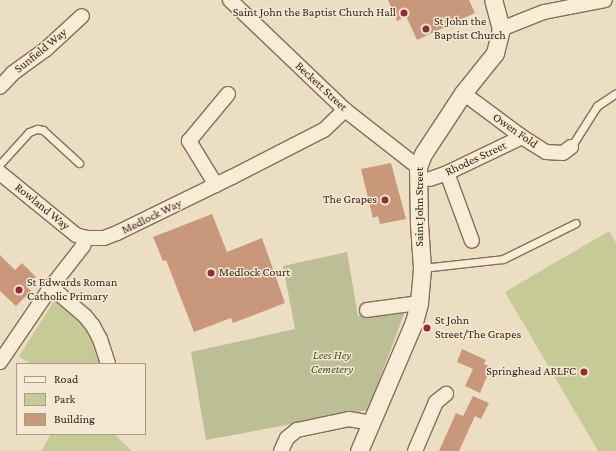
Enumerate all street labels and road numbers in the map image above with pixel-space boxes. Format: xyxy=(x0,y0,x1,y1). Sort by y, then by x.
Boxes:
street label: Sunfield Way xyxy=(12,25,70,77)
street label: Beckett Street xyxy=(292,59,350,115)
street label: Owen Fold xyxy=(490,110,540,152)
street label: Rhodes Street xyxy=(443,139,509,179)
street label: Saint John Street xyxy=(413,167,427,247)
street label: Rowland Way xyxy=(12,180,72,234)
street label: Medlock Way xyxy=(120,196,184,238)

